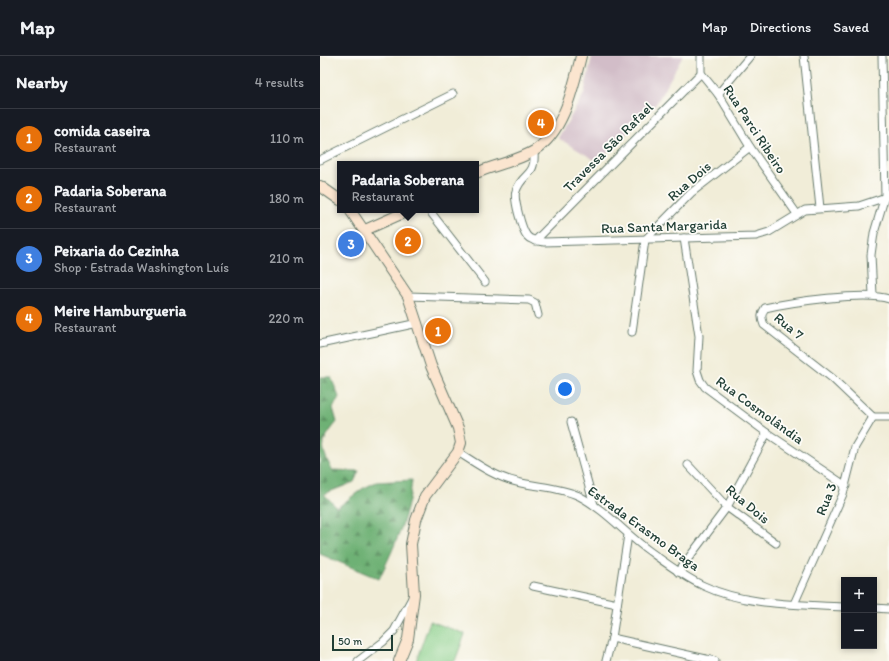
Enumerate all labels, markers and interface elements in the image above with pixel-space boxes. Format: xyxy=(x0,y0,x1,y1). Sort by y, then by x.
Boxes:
text: Map xyxy=(20,16,55,39)
text: Map xyxy=(702,19,728,36)
text: Directions xyxy=(750,19,811,36)
text: Saved xyxy=(833,19,869,36)
text: Nearby xyxy=(16,72,68,92)
text: 4 results xyxy=(255,75,304,90)
street label: Rua Parci Ribeiro xyxy=(719,82,790,177)
street label: Travessa São Rafael xyxy=(560,99,657,196)
pin: 4 xyxy=(528,108,554,138)
text: comida caseira xyxy=(54,122,150,140)
text: 1 xyxy=(26,131,32,146)
text: 110 m xyxy=(270,131,304,146)
text: Restaurant xyxy=(54,140,116,155)
street label: Rua Dois xyxy=(664,158,715,205)
popup xyxy=(337,161,479,213)
text: Padaria Soberana xyxy=(352,171,464,189)
text: Padaria Soberana xyxy=(54,182,167,200)
text: Restaurant xyxy=(352,189,414,204)
text: 2 xyxy=(26,191,32,206)
text: 180 m xyxy=(269,191,304,206)
text: Restaurant xyxy=(54,200,116,215)
street label: Rua Santa Margarida xyxy=(601,216,727,237)
pin: 2 xyxy=(395,226,421,256)
pin: 3 xyxy=(338,229,364,259)
text: Peixaria do Cezinha xyxy=(54,242,179,260)
text: 3 xyxy=(25,251,33,266)
text: 210 m xyxy=(269,251,304,266)
text: Shop · Estrada Washington Luís xyxy=(54,260,229,275)
text: Meire Hamburgueria xyxy=(54,302,186,320)
street label: Rua 7 xyxy=(771,309,807,344)
text: 4 xyxy=(25,311,33,326)
text: 220 m xyxy=(268,311,304,326)
pin: 1 xyxy=(425,316,451,346)
text: Restaurant xyxy=(54,320,116,335)
street label: Rua Cosmolândia xyxy=(712,373,808,448)
your location xyxy=(555,379,575,399)
street label: Rua 3 xyxy=(812,480,841,518)
street label: Rua Dois xyxy=(722,481,773,528)
street label: Estrada Erasmo Braga xyxy=(584,482,704,575)
map controls xyxy=(841,577,877,649)
button: + xyxy=(841,577,877,613)
button: − xyxy=(841,613,877,649)
scale bar xyxy=(332,633,393,652)
text: 50 m xyxy=(338,635,362,648)

